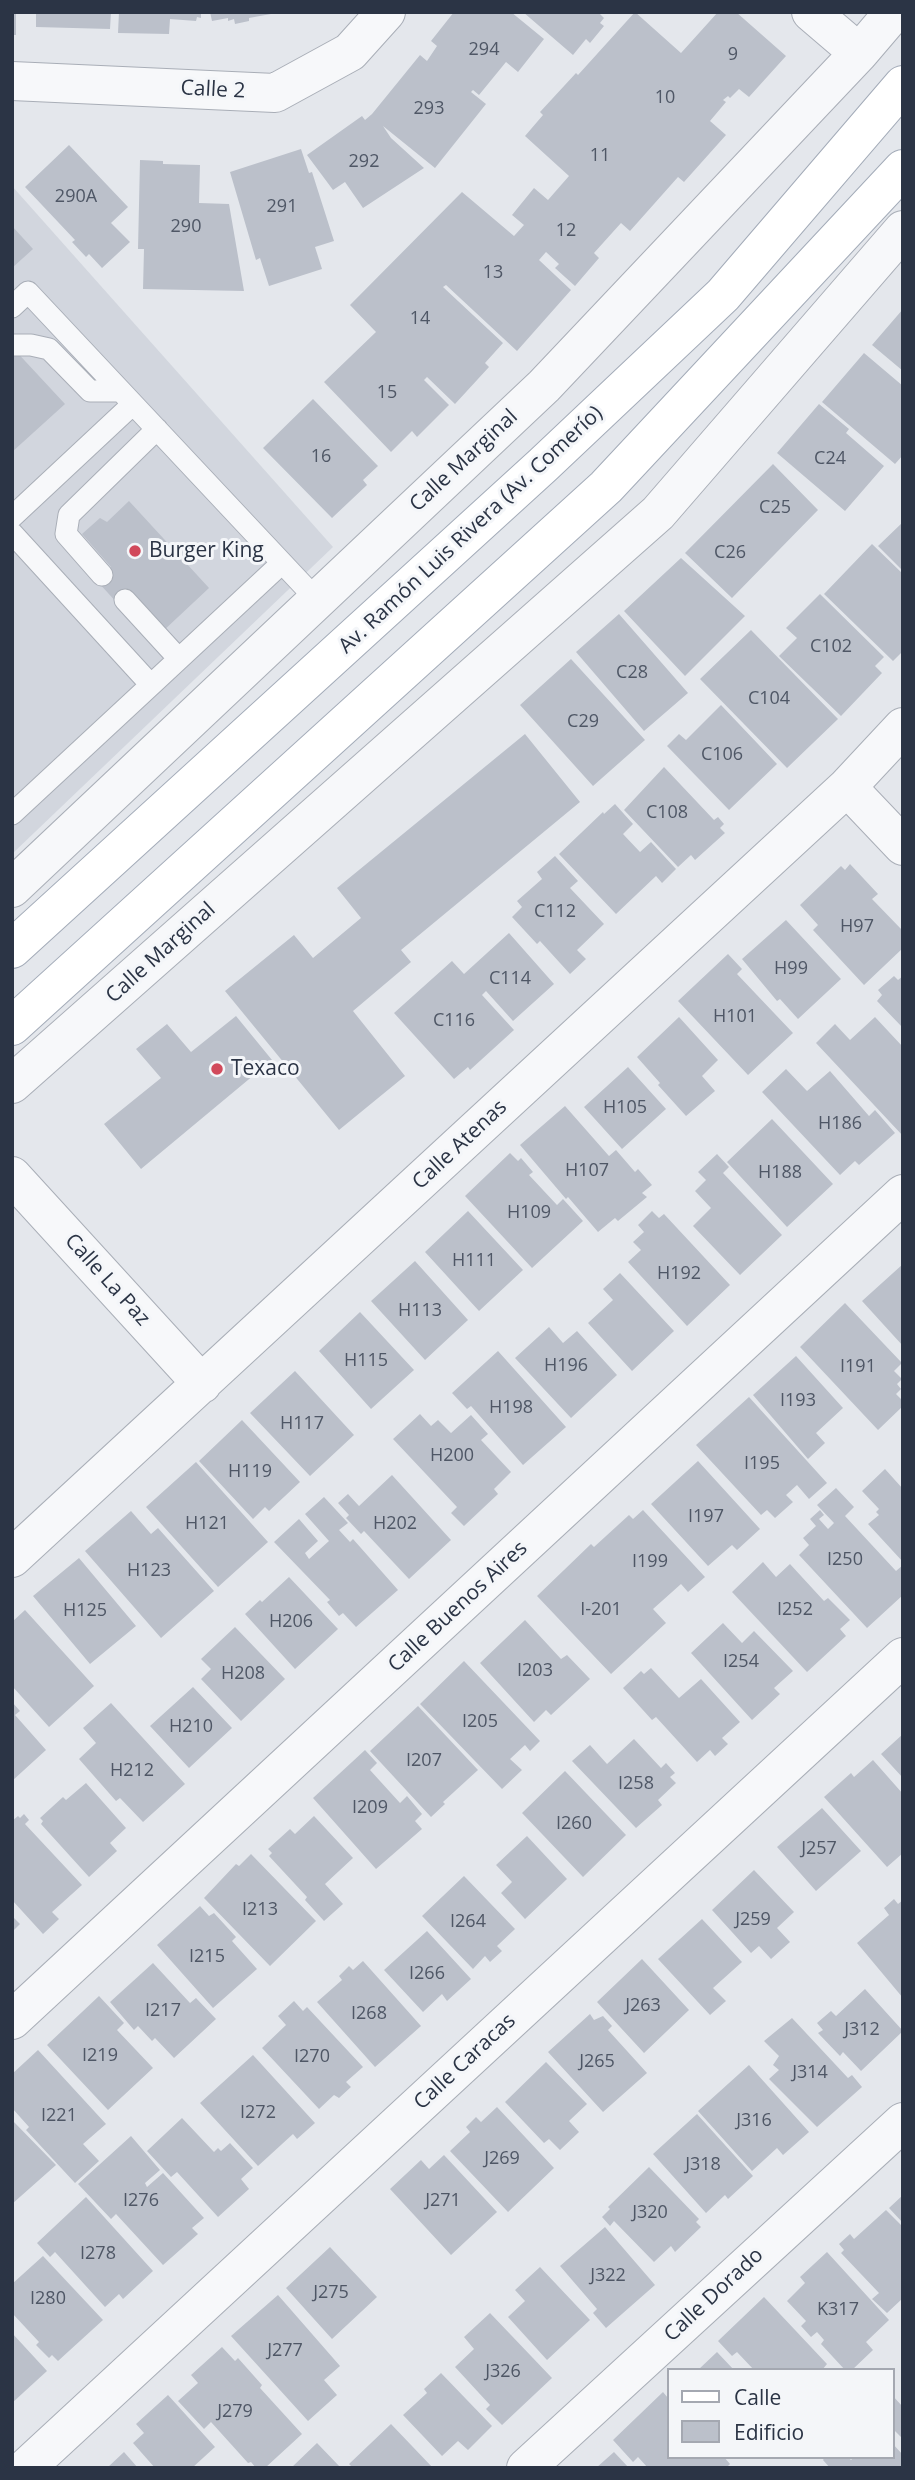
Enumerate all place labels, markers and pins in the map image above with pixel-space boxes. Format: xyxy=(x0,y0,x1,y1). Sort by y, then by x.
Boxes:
place label: Burger King xyxy=(149,538,264,564)
marker: Burger King xyxy=(127,543,143,559)
place label: Texaco xyxy=(231,1056,300,1082)
marker: Texaco xyxy=(209,1061,225,1077)

